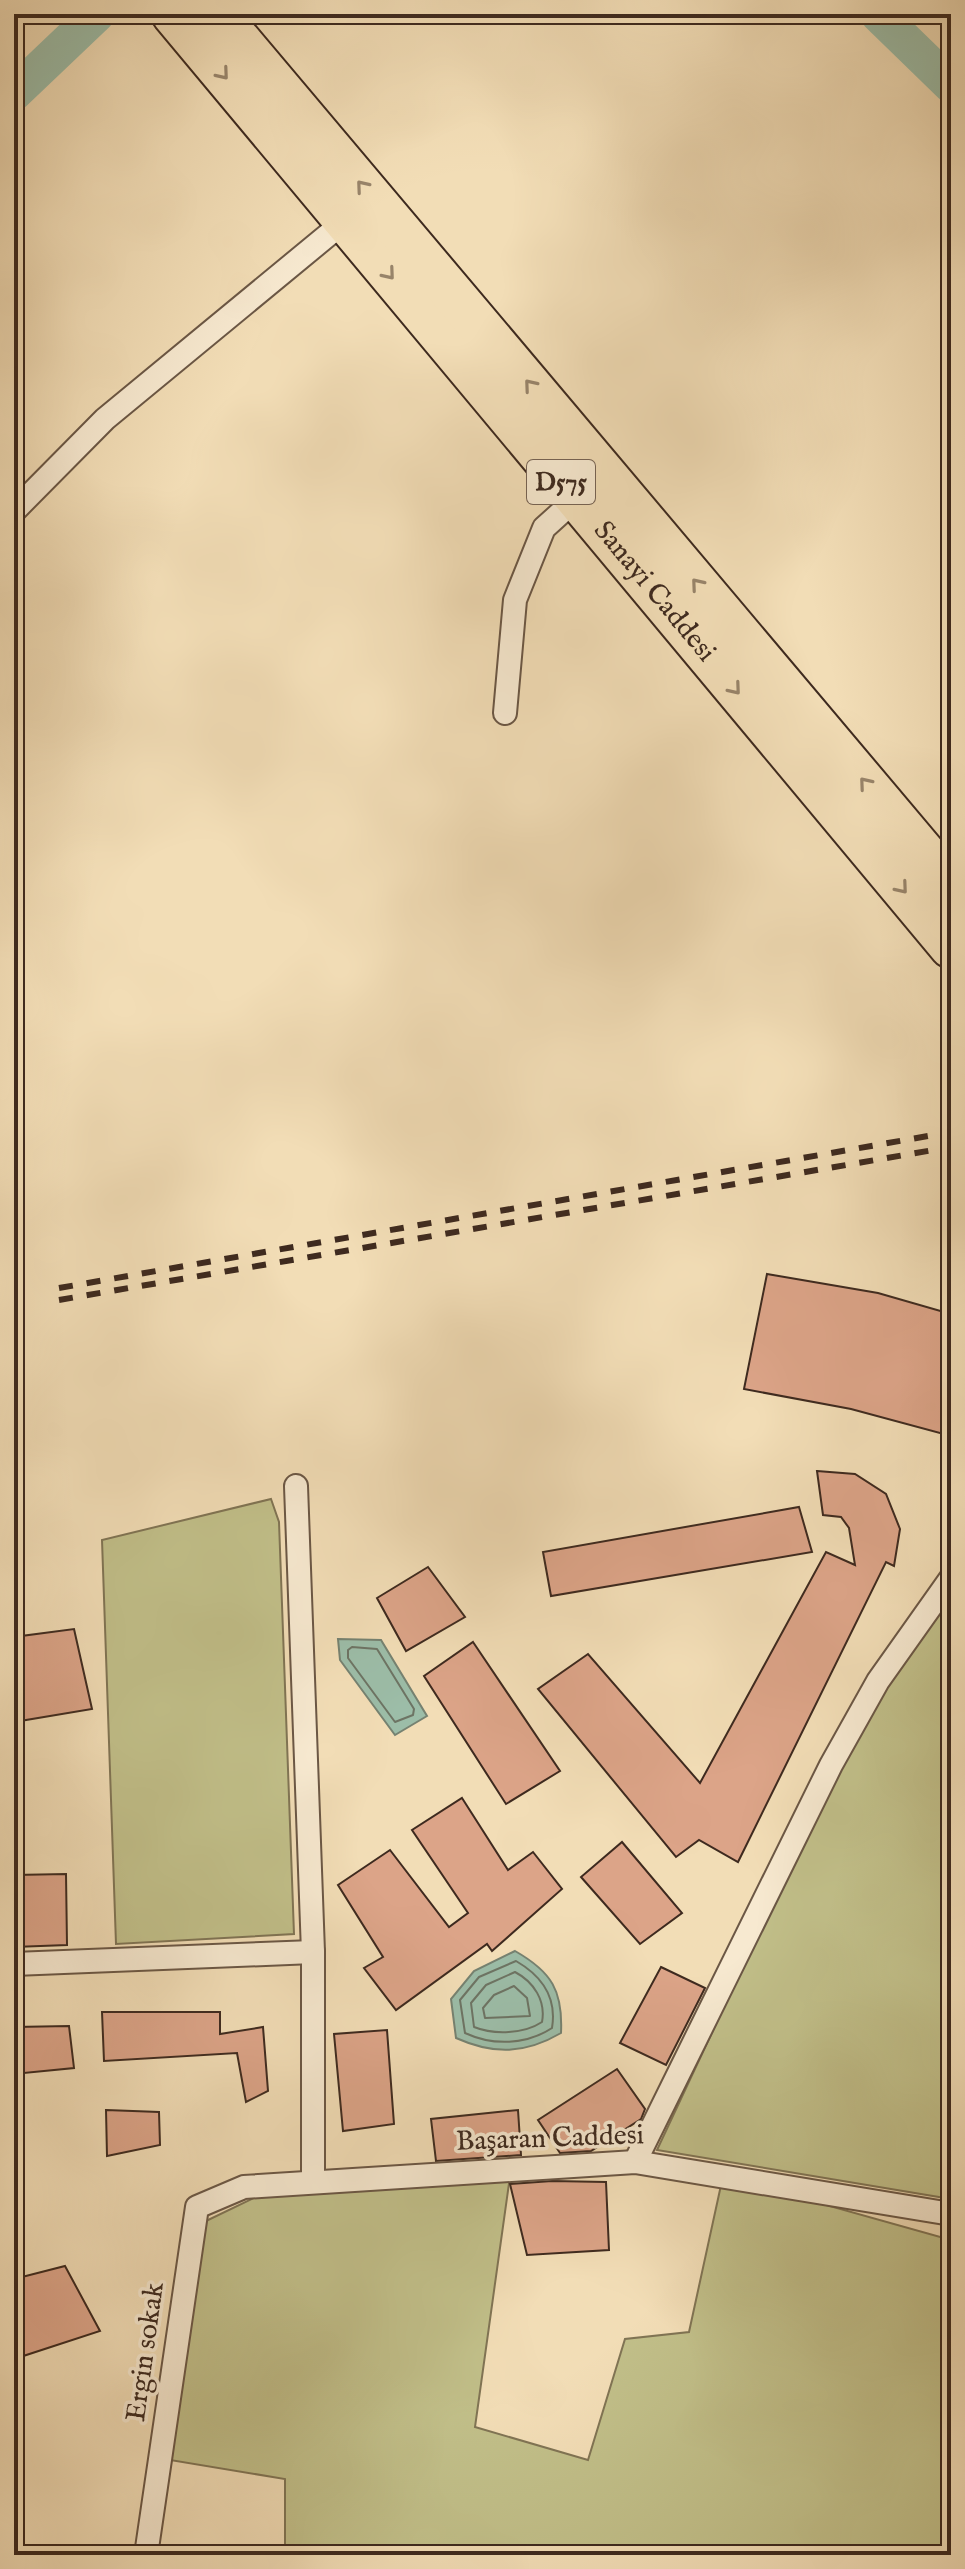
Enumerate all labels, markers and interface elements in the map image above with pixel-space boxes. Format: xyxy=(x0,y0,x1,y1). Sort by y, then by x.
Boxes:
one-way arrow xyxy=(213,65,228,79)
one-way arrow xyxy=(357,181,372,195)
one-way arrow xyxy=(379,265,394,279)
one-way arrow xyxy=(525,380,540,394)
road number: D575 xyxy=(527,460,595,504)
street label: Sanayi Caddesi xyxy=(586,514,723,669)
one-way arrow xyxy=(692,578,707,593)
one-way arrow xyxy=(725,680,740,694)
one-way arrow xyxy=(860,777,875,792)
one-way arrow xyxy=(892,879,907,894)
street label: Başaran Caddesi xyxy=(455,2118,645,2160)
street label: Ergin sokak xyxy=(119,2279,173,2424)

